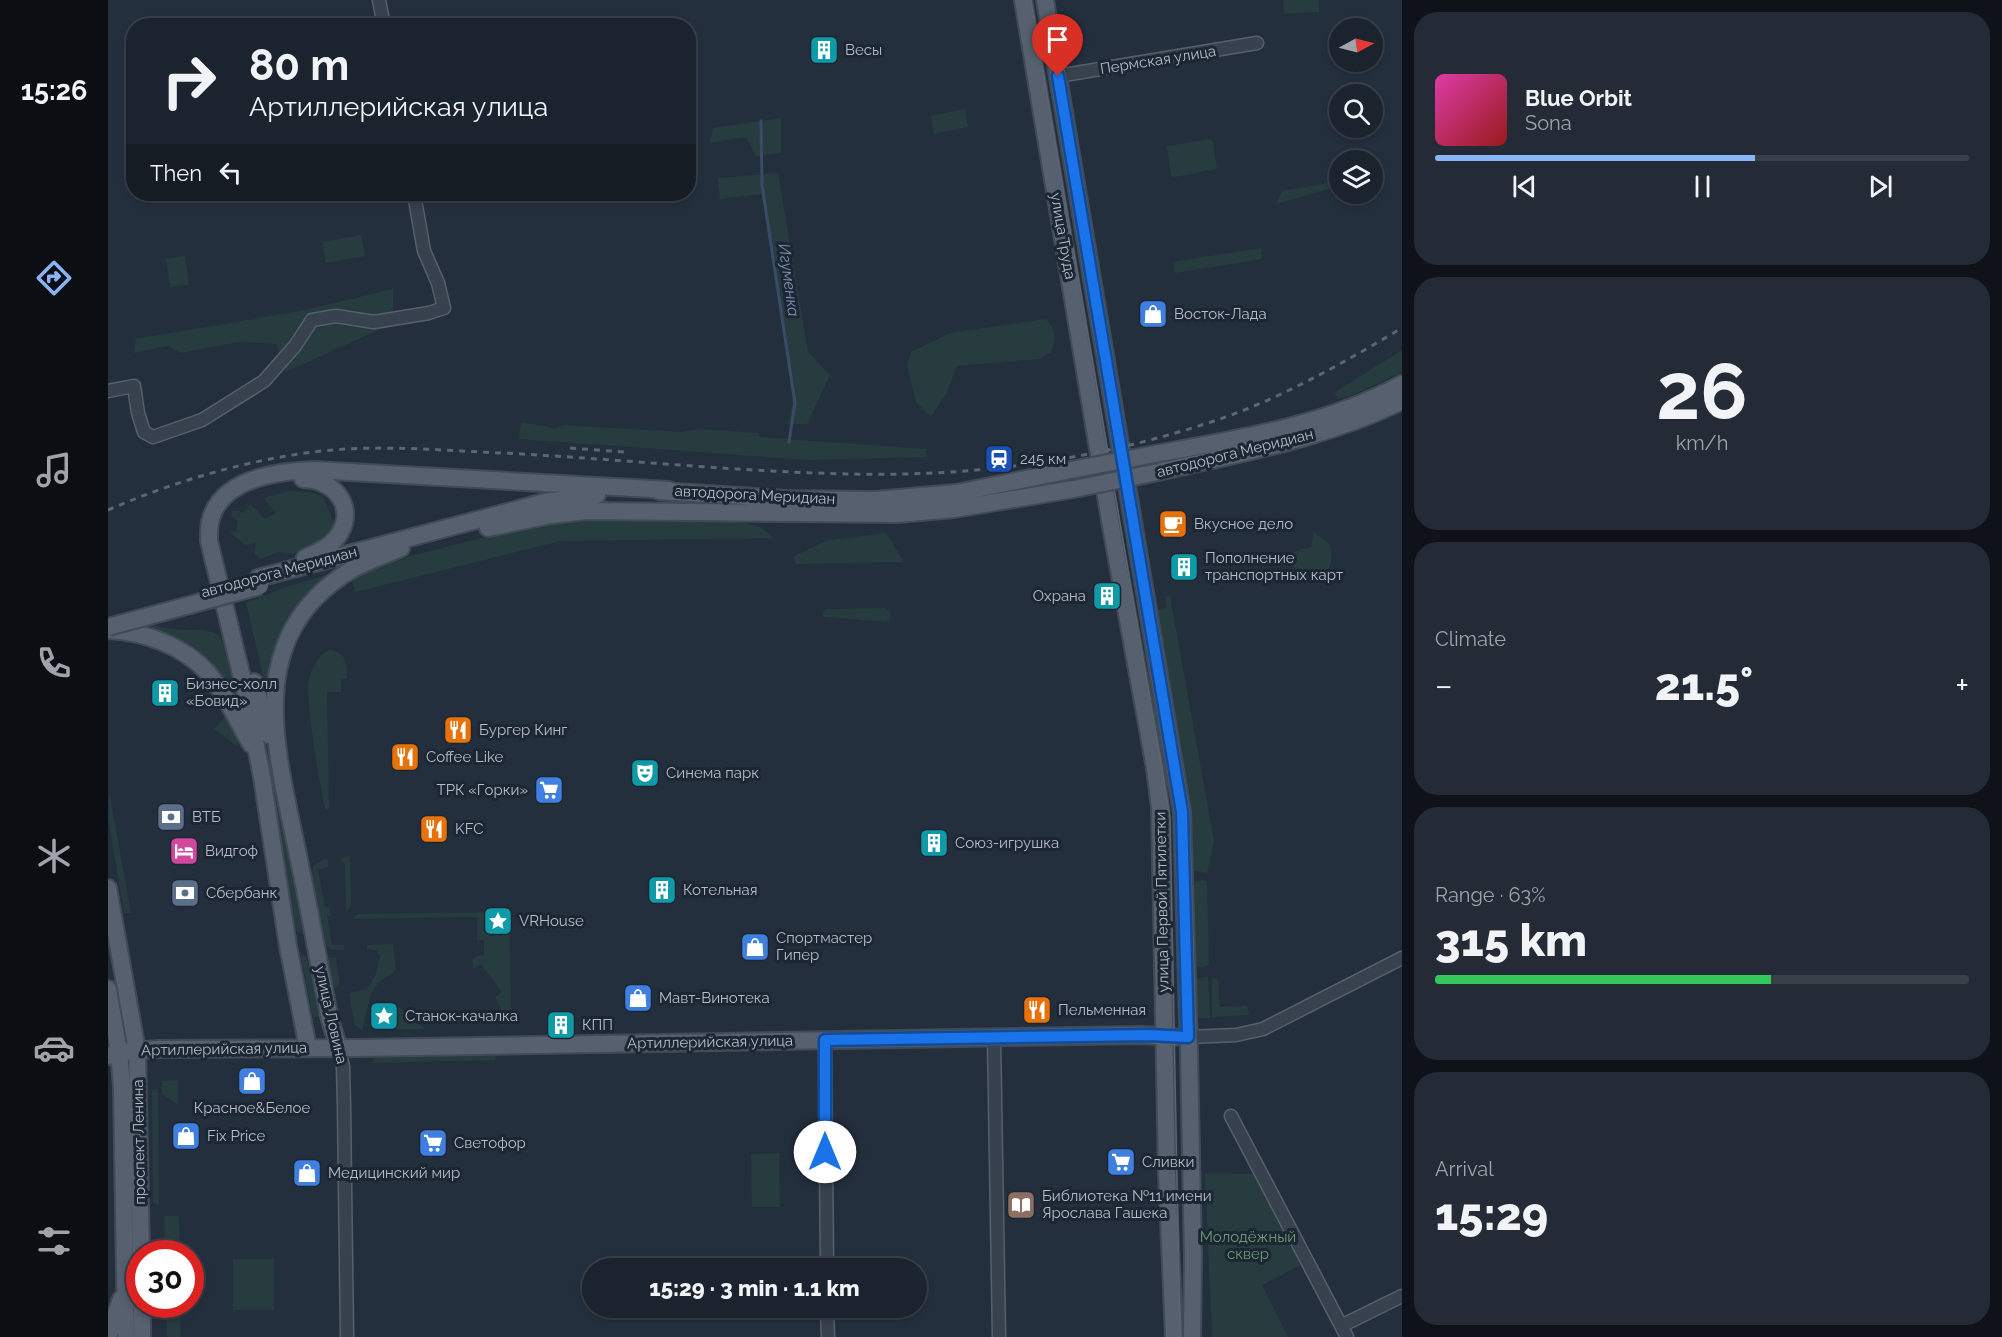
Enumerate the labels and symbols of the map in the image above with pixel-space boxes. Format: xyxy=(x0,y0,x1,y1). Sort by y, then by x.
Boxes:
pin xyxy=(1032,14,1083,76)
north arrow xyxy=(1329,18,1383,72)
building icon: Весы xyxy=(808,34,840,66)
place label: Весы xyxy=(845,41,882,59)
street label: Пермская улица xyxy=(1099,42,1217,78)
street label: улица Труда xyxy=(1047,191,1079,281)
water label: Игуменка xyxy=(774,242,804,318)
shop icon: Восток-Лада xyxy=(1137,298,1169,330)
place label: Восток-Лада xyxy=(1174,305,1267,323)
street label: автодорога Меридиан xyxy=(1155,425,1315,481)
station icon: 245 км xyxy=(983,443,1015,475)
place label: 245 км xyxy=(1020,450,1066,468)
street label: автодорога Меридиан xyxy=(674,482,836,508)
cafe icon: Вкусное дело xyxy=(1157,508,1189,540)
place label: Вкусное дело xyxy=(1194,515,1293,533)
street label: автодорога Меридиан xyxy=(199,543,359,601)
place label: Пополнение транспортных карт xyxy=(1205,549,1343,584)
building icon: Пополнение транспортных карт xyxy=(1168,551,1200,583)
building icon: Охрана xyxy=(1091,580,1123,612)
place label: Охрана xyxy=(1033,587,1086,605)
place label: Бизнес-холл «Бовид» xyxy=(186,675,277,710)
building icon: Бизнес-холл «Бовид» xyxy=(149,677,181,709)
restaurant icon: Бургер Кинг xyxy=(442,714,474,746)
place label: Бургер Кинг xyxy=(479,721,567,739)
restaurant icon: Coffee Like xyxy=(389,741,421,773)
place label: Coffee Like xyxy=(426,748,504,766)
theatre icon: Синема парк xyxy=(629,757,661,789)
place label: Синема парк xyxy=(666,764,759,782)
supermarket icon: ТРК «Горки» xyxy=(533,774,565,806)
place label: ТРК «Горки» xyxy=(437,781,528,799)
bank icon: ВТБ xyxy=(155,801,187,833)
place label: ВТБ xyxy=(192,808,221,826)
street label: улица Первой Пятилетки xyxy=(1151,812,1173,992)
restaurant icon: KFC xyxy=(418,813,450,845)
place label: KFC xyxy=(455,820,484,838)
building icon: Союз-игрушка xyxy=(918,827,950,859)
place label: Союз-игрушка xyxy=(955,834,1059,852)
hotel icon: Видгоф xyxy=(168,835,200,867)
place label: Видгоф xyxy=(205,842,258,860)
building icon: Котельная xyxy=(646,874,678,906)
bank icon: Сбербанк xyxy=(169,877,201,909)
place label: Котельная xyxy=(683,881,757,899)
place label: Сбербанк xyxy=(206,884,277,902)
place icon: VRHouse xyxy=(482,905,514,937)
place label: VRHouse xyxy=(519,912,584,930)
place label: Спортмастер Гипер xyxy=(776,929,872,964)
shop icon: Спортмастер Гипер xyxy=(739,931,771,963)
street label: улица Ловина xyxy=(311,964,351,1066)
shop icon: Мавт-Винотека xyxy=(622,982,654,1014)
place label: Мавт-Винотека xyxy=(659,989,770,1007)
restaurant icon: Пельменная xyxy=(1021,994,1053,1026)
place icon: Станок-качалка xyxy=(368,1000,400,1032)
place label: Пельменная xyxy=(1058,1001,1146,1019)
place label: Станок-качалка xyxy=(405,1007,518,1025)
building icon: КПП xyxy=(545,1009,577,1041)
place label: КПП xyxy=(582,1016,613,1034)
street label: Артиллерийская улица xyxy=(627,1032,793,1052)
street label: Артиллерийская улица xyxy=(141,1039,307,1059)
shop icon: Красное&Белое xyxy=(236,1065,268,1097)
street label: проспект Ленина xyxy=(129,1079,149,1205)
place label: Красное&Белое xyxy=(194,1099,310,1117)
shop icon: Fix Price xyxy=(170,1120,202,1152)
position arrow xyxy=(793,1120,857,1184)
place label: Fix Price xyxy=(207,1127,266,1145)
supermarket icon: Светофор xyxy=(417,1127,449,1159)
place label: Светофор xyxy=(454,1134,526,1152)
supermarket icon: Сливки xyxy=(1105,1146,1137,1178)
place label: Сливки xyxy=(1142,1153,1194,1171)
shop icon: Медицинский мир xyxy=(291,1157,323,1189)
place label: Медицинский мир xyxy=(328,1164,460,1182)
place label: Библиотека №11 имени Ярослава Гашека xyxy=(1042,1187,1212,1222)
library icon: Библиотека №11 имени Ярослава Гашека xyxy=(1005,1189,1037,1221)
park label: Молодёжный сквер xyxy=(1200,1228,1296,1263)
speed limit sign: 30 xyxy=(126,1240,204,1318)

